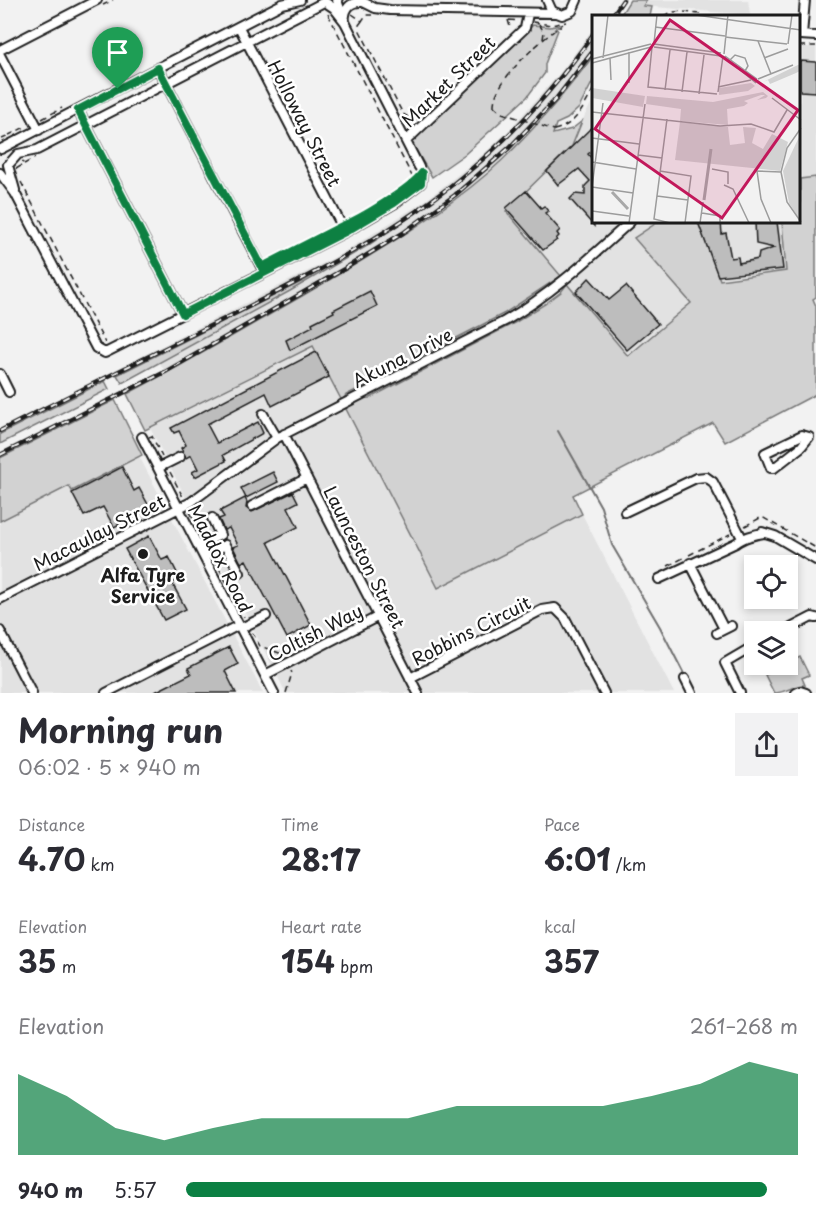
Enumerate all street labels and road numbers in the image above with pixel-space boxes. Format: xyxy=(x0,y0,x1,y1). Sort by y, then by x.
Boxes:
street label: Market Street xyxy=(395,29,501,133)
street label: Holloway Street xyxy=(261,55,349,191)
street label: Akuna Drive xyxy=(347,320,457,394)
street label: Launceston Street xyxy=(317,481,413,633)
street label: Macaulay Street xyxy=(28,487,170,577)
street label: Maddox Road xyxy=(182,499,260,617)
street label: Robbins Circuit xyxy=(407,588,535,672)
street label: Coltish Way xyxy=(263,596,367,668)

